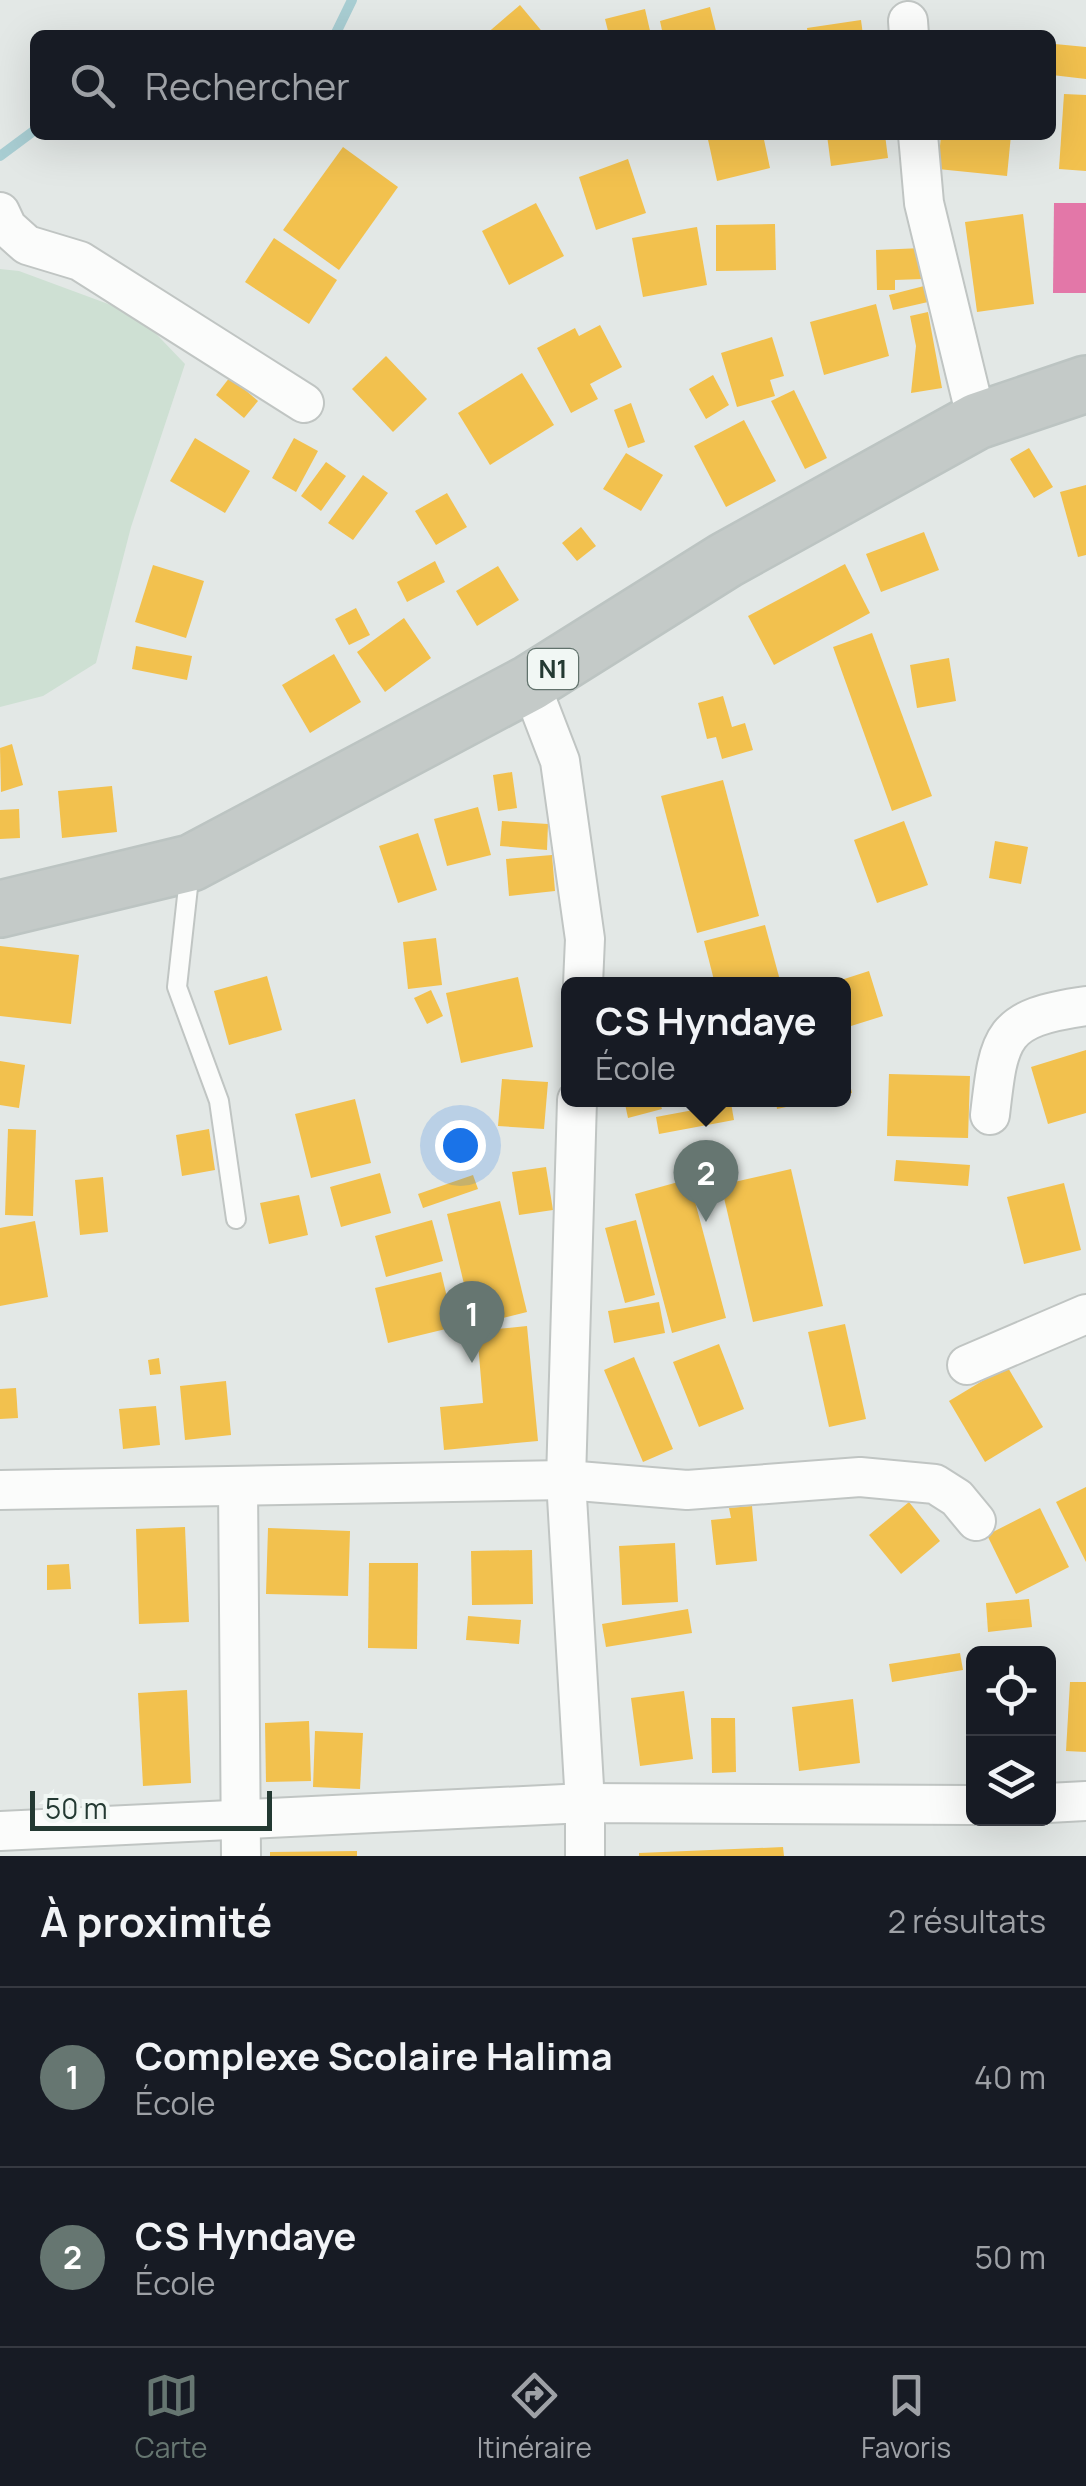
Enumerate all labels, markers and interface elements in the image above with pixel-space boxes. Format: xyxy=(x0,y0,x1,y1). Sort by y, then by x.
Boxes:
search box xyxy=(30,30,1056,140)
icon: search xyxy=(65,58,120,113)
text: Rechercher xyxy=(145,59,350,111)
road number: N1 xyxy=(528,649,578,689)
popup xyxy=(561,977,851,1107)
text: CS Hyndaye xyxy=(595,994,817,1046)
text: École xyxy=(595,1046,676,1090)
your location xyxy=(435,1120,486,1171)
pin: 2 xyxy=(674,1140,738,1222)
pin: 1 xyxy=(440,1280,504,1363)
map controls xyxy=(966,1646,1056,1826)
button: locate xyxy=(966,1646,1056,1736)
button: layers xyxy=(966,1736,1056,1826)
scale bar xyxy=(30,1786,272,1830)
text: 50 m xyxy=(45,1789,108,1827)
text: À proximité xyxy=(40,1892,272,1950)
text: 2 résultats xyxy=(888,1899,1046,1943)
text: Complexe Scolaire Halima xyxy=(135,2029,613,2081)
text: 1 xyxy=(65,2055,80,2099)
text: 40 m xyxy=(974,2055,1046,2099)
text: École xyxy=(135,2081,216,2125)
text: CS Hyndaye xyxy=(135,2209,357,2261)
text: 2 xyxy=(63,2235,82,2279)
text: 50 m xyxy=(974,2235,1046,2279)
text: École xyxy=(135,2261,216,2305)
tab: Carte xyxy=(135,2368,207,2466)
tab: Itinéraire xyxy=(477,2368,592,2466)
tab: Favoris xyxy=(861,2368,951,2466)

